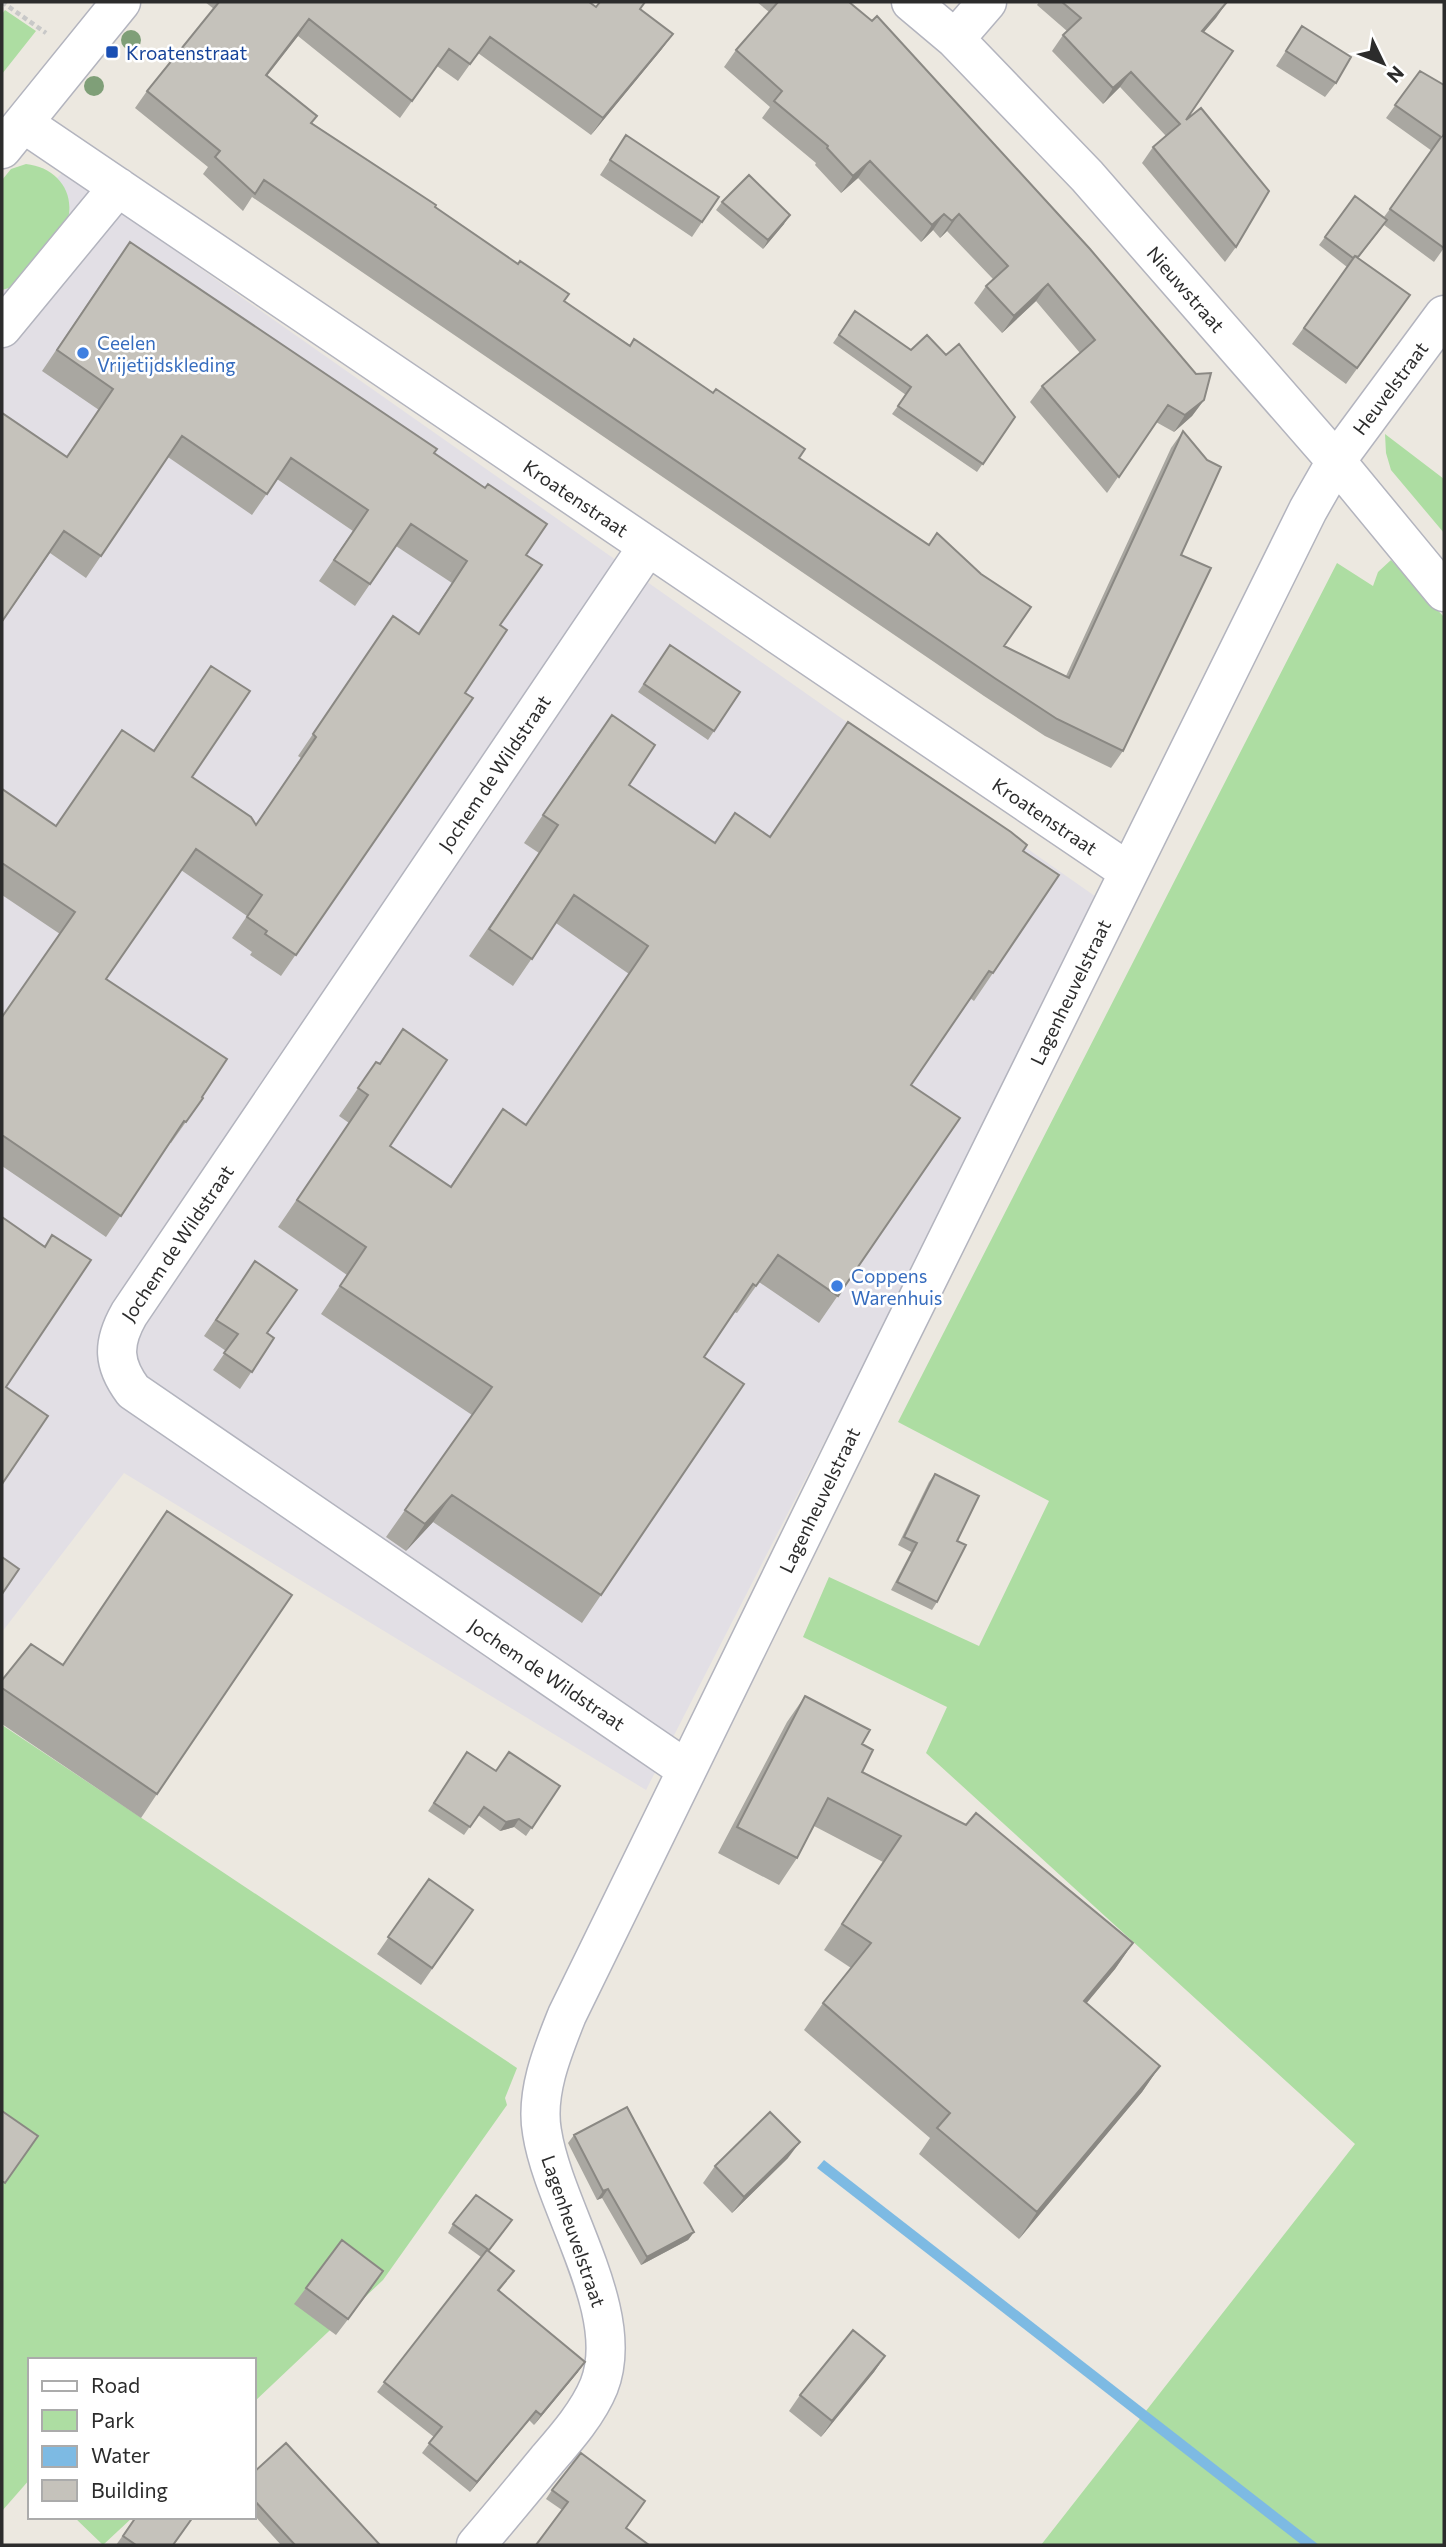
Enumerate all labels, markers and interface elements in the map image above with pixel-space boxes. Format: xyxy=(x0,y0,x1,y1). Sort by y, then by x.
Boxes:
north arrow xyxy=(1348,28,1418,98)
place label: Kroatenstraat xyxy=(126,41,248,64)
marker: Kroatenstraat xyxy=(104,44,120,60)
text: N xyxy=(1383,62,1409,88)
street label: Nieuwstraat xyxy=(1142,241,1230,337)
place label: Ceelen Vrijetijdskleding xyxy=(97,331,236,376)
street label: Heuvelstraat xyxy=(1348,337,1433,439)
marker: Ceelen Vrijetijdskleding xyxy=(75,345,91,361)
street label: Kroatenstraat xyxy=(519,455,633,542)
street label: Jochem de Wildstraat xyxy=(433,690,555,856)
street label: Kroatenstraat xyxy=(988,773,1102,860)
street label: Lagenheuvelstraat xyxy=(1025,915,1115,1069)
street label: Jochem de Wildstraat xyxy=(116,1160,238,1326)
place label: Coppens Warenhuis xyxy=(851,1264,943,1309)
marker: Coppens Warenhuis xyxy=(829,1278,845,1294)
street label: Lagenheuvelstraat xyxy=(774,1423,864,1577)
street label: Jochem de Wildstraat xyxy=(464,1613,630,1735)
street label: Lagenheuvelstraat xyxy=(537,2152,611,2310)
legend xyxy=(28,2358,256,2519)
text: Road xyxy=(91,2372,140,2397)
text: Park xyxy=(91,2407,135,2432)
text: Water xyxy=(91,2442,150,2467)
text: Building xyxy=(91,2477,168,2502)

